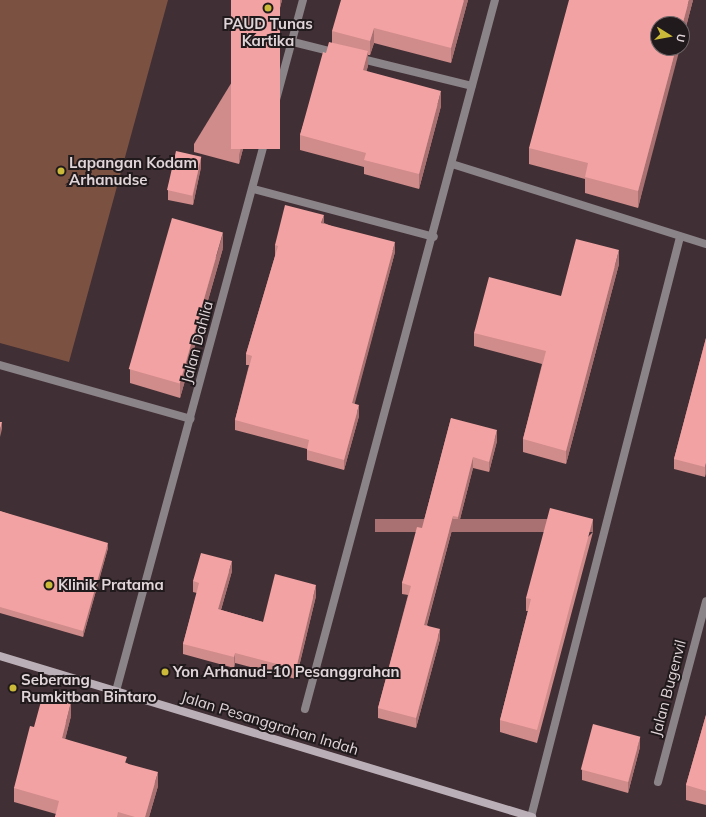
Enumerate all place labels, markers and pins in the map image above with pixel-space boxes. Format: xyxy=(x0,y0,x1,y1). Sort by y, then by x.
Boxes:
marker: PAUD Tunas Kartika xyxy=(263,3,273,13)
place label: PAUD Tunas Kartika xyxy=(223,14,313,49)
place label: Lapangan Kodam Arhanudse xyxy=(69,153,197,188)
marker: Lapangan Kodam Arhanudse xyxy=(56,166,66,176)
place label: Klinik Pratama xyxy=(58,576,164,594)
marker: Klinik Pratama xyxy=(43,579,55,591)
place label: Yon Arhanud-10 Pesanggrahan xyxy=(173,663,400,681)
marker: Yon Arhanud-10 Pesanggrahan xyxy=(160,667,170,677)
place label: Seberang Rumkitban Bintaro xyxy=(21,670,157,705)
marker: Seberang Rumkitban Bintaro xyxy=(8,683,18,693)

